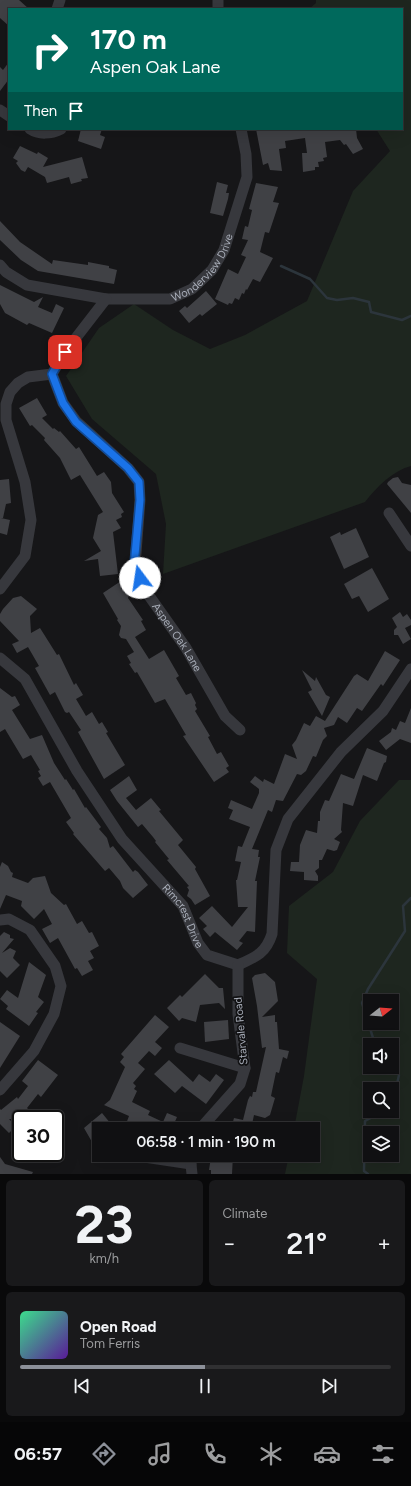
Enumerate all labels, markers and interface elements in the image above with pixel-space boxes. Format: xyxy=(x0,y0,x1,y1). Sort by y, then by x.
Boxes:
text: 170 m xyxy=(90,22,167,56)
icon: right xyxy=(24,24,76,76)
text: Aspen Oak Lane xyxy=(90,56,220,78)
icon: arrive xyxy=(65,100,87,122)
text: Then xyxy=(24,102,57,120)
street label: Wonderview Drive xyxy=(169,232,235,304)
pin xyxy=(48,335,82,369)
icon: arrive xyxy=(54,341,76,363)
position arrow xyxy=(119,557,161,599)
street label: Aspen Oak Lane xyxy=(150,600,205,674)
street label: Rimcrest Drive xyxy=(160,881,206,951)
north arrow xyxy=(363,994,399,1030)
map controls xyxy=(363,994,399,1162)
street label: Starvale Road xyxy=(232,997,250,1065)
button: sound xyxy=(363,1038,399,1074)
button: search xyxy=(363,1082,399,1118)
speed limit sign: 30 xyxy=(12,1110,64,1162)
button: layers xyxy=(363,1126,399,1162)
text: 06:58 · 1 min · 190 m xyxy=(137,1133,275,1151)
text: 23 xyxy=(75,1194,134,1256)
text: Climate xyxy=(223,1206,267,1221)
text: 21° xyxy=(286,1225,327,1262)
text: − xyxy=(223,1230,236,1257)
text: + xyxy=(377,1230,391,1257)
text: km/h xyxy=(89,1251,119,1266)
text: Open Road xyxy=(80,1318,157,1336)
text: Tom Ferris xyxy=(80,1336,140,1351)
icon: previous xyxy=(71,1375,93,1397)
icon: pause xyxy=(194,1375,216,1397)
icon: next xyxy=(318,1375,340,1397)
icon: directions xyxy=(90,1440,118,1468)
icon: music xyxy=(146,1440,174,1468)
icon: phone xyxy=(201,1440,229,1468)
icon: climate xyxy=(257,1440,285,1468)
icon: car xyxy=(313,1440,341,1468)
icon: filters xyxy=(369,1440,397,1468)
text: 06:57 xyxy=(14,1443,62,1465)

